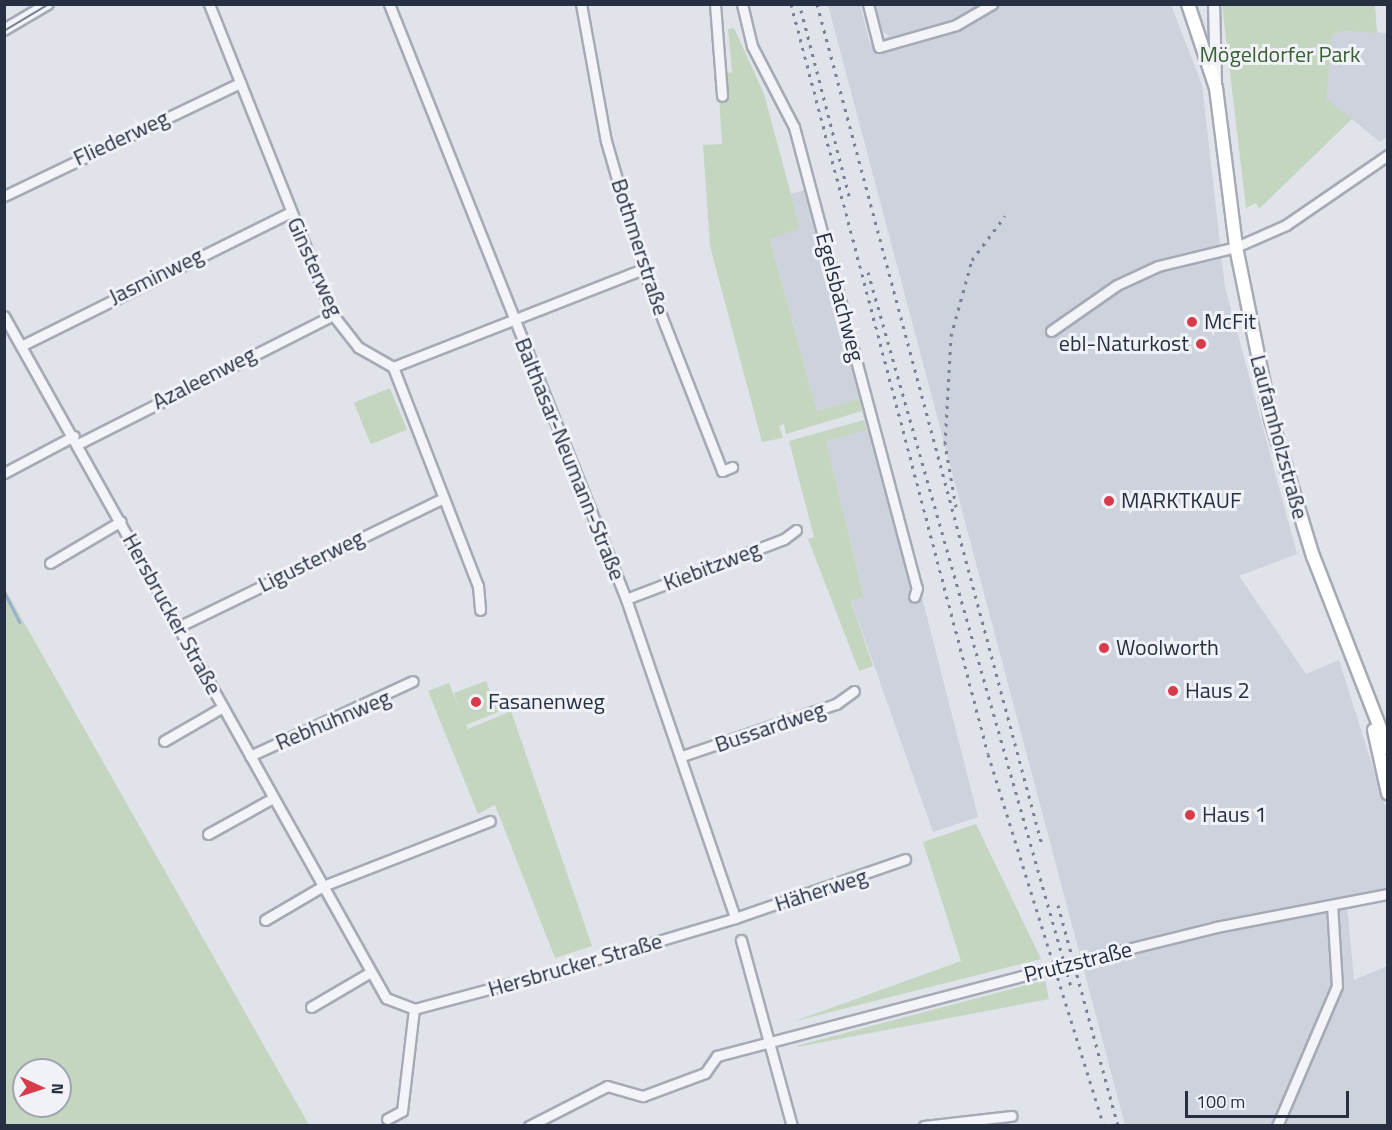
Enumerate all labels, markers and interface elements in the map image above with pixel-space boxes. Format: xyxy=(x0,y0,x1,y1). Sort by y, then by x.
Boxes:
park label: Mögeldorfer Park xyxy=(1199,42,1361,68)
street label: Fliederweg xyxy=(69,104,173,172)
street label: Bothmerstraße xyxy=(605,175,675,319)
street label: Ginsterweg xyxy=(281,213,349,321)
street label: Egelsbachweg xyxy=(810,230,870,364)
street label: Jasminweg xyxy=(105,242,207,310)
place label: McFit xyxy=(1204,309,1256,335)
marker: McFit xyxy=(1185,315,1199,329)
place label: ebl-Naturkost xyxy=(1059,331,1189,357)
street label: Balthasar-Neumann-Straße xyxy=(509,334,631,584)
marker: ebl-Naturkost xyxy=(1194,337,1208,351)
street label: Azaleenweg xyxy=(148,341,260,415)
street label: Laufamholzstraße xyxy=(1244,352,1314,522)
place label: MARKTKAUF xyxy=(1121,488,1241,514)
marker: MARKTKAUF xyxy=(1102,494,1116,508)
street label: Ligusterweg xyxy=(254,524,368,598)
street label: Hersbrucker Straße xyxy=(117,529,227,699)
street label: Kiebitzweg xyxy=(660,535,764,597)
place label: Woolworth xyxy=(1116,635,1219,661)
marker: Woolworth xyxy=(1097,641,1111,655)
place label: Haus 2 xyxy=(1185,678,1250,704)
street label: Rebhuhnweg xyxy=(272,684,394,756)
marker: Haus 2 xyxy=(1166,684,1180,698)
place label: Fasanenweg xyxy=(488,689,605,715)
marker: Fasanenweg xyxy=(469,695,483,709)
street label: Bussardweg xyxy=(711,696,829,758)
place label: Haus 1 xyxy=(1202,802,1267,828)
marker: Haus 1 xyxy=(1183,808,1197,822)
street label: Häherweg xyxy=(772,863,870,917)
street label: Hersbrucker Straße xyxy=(485,928,665,1002)
street label: Prutzstraße xyxy=(1021,936,1135,988)
north arrow xyxy=(12,1058,72,1118)
scale bar xyxy=(1188,1079,1352,1117)
text: N xyxy=(46,1083,70,1095)
text: 100 m xyxy=(1196,1088,1245,1115)

